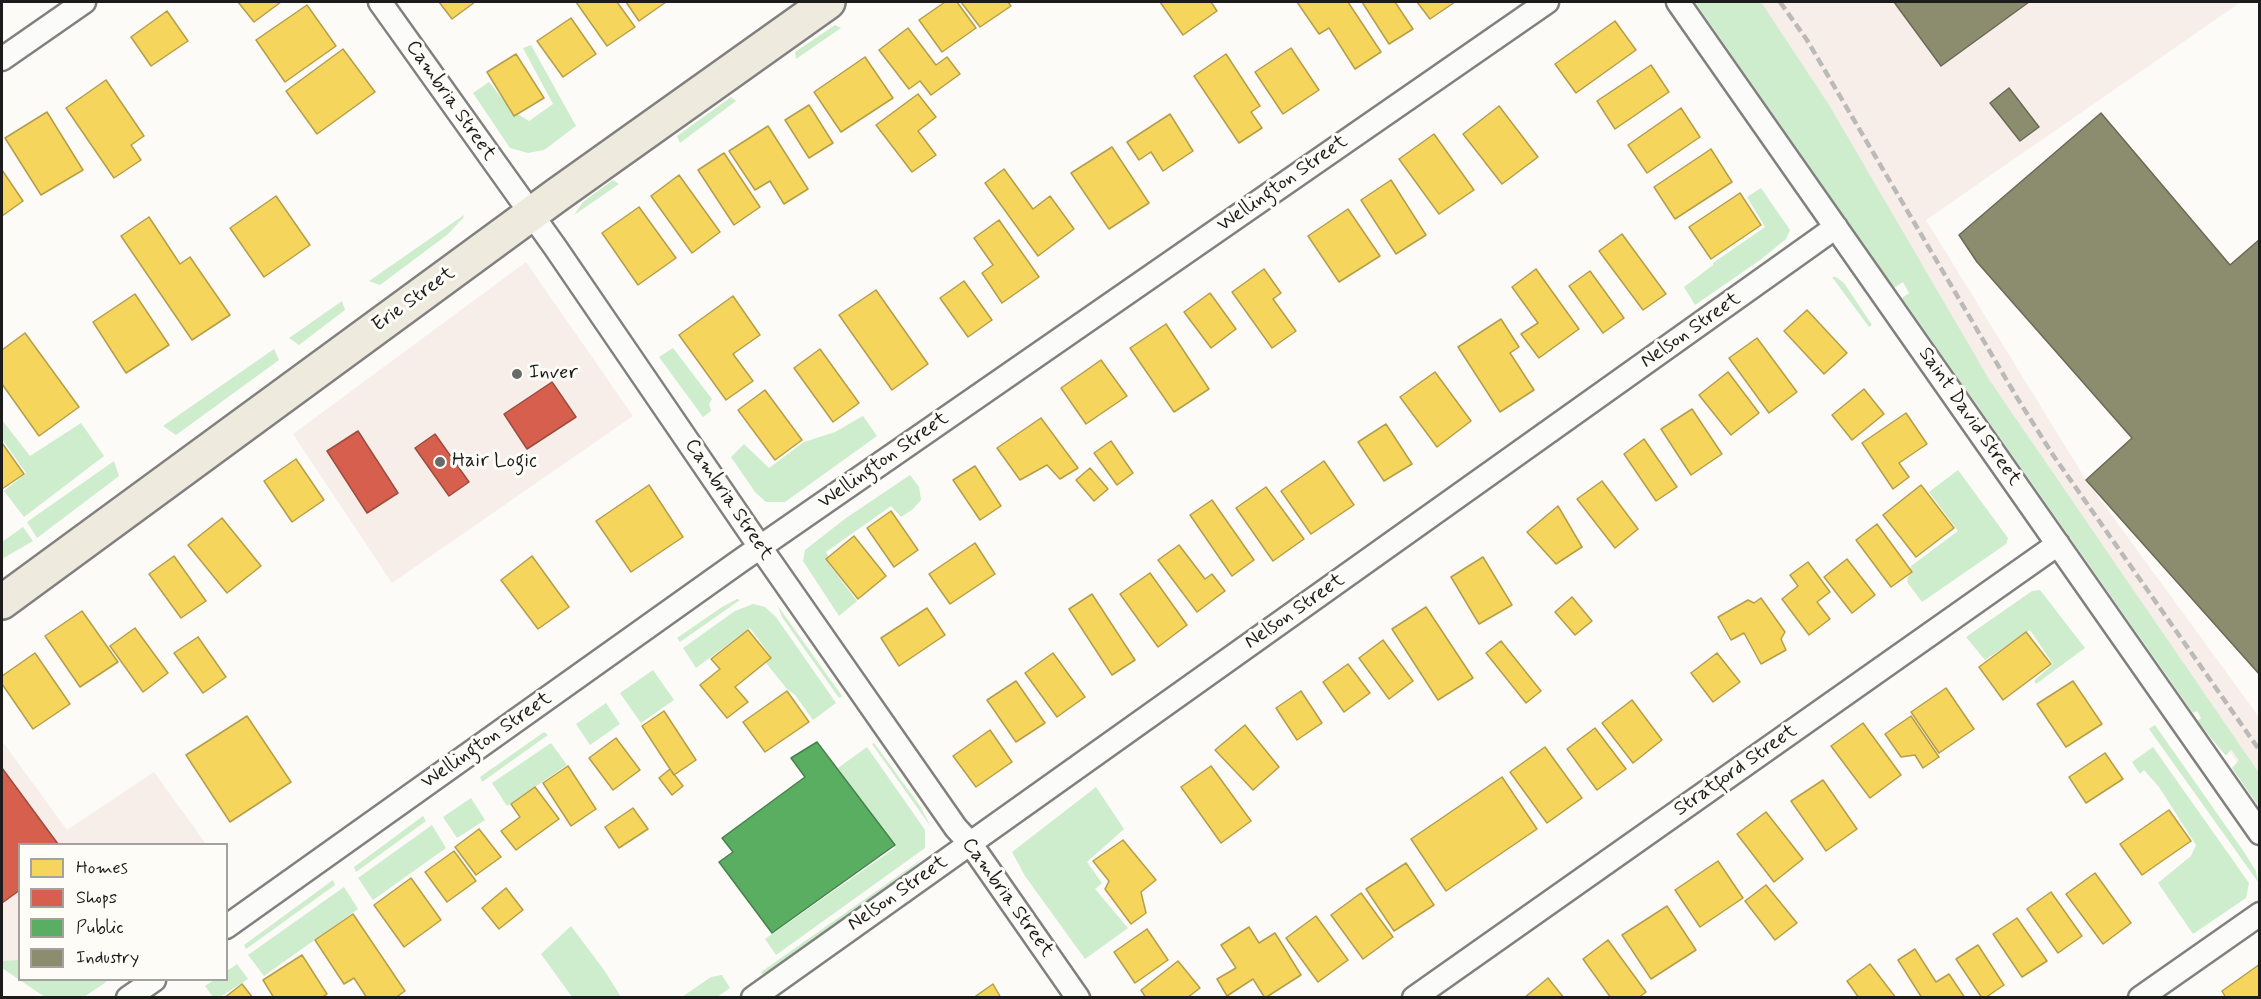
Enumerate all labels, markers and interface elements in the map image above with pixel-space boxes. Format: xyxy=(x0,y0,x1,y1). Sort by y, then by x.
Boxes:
street label: Cambria Street xyxy=(400,36,500,166)
street label: Wellington Street xyxy=(1213,130,1353,238)
street label: Erie Street xyxy=(368,262,460,338)
street label: Nelson Street xyxy=(1636,288,1746,374)
street label: Saint David Street xyxy=(1912,343,2026,491)
place label: Inver xyxy=(529,362,578,386)
marker: Inver xyxy=(510,367,524,381)
street label: Wellington Street xyxy=(814,407,954,515)
street label: Cambria Street xyxy=(678,435,778,565)
place label: Hair Logic xyxy=(452,450,537,474)
marker: Hair Logic xyxy=(433,455,447,469)
street label: Nelson Street xyxy=(1240,569,1350,655)
street label: Wellington Street xyxy=(417,687,557,795)
street label: Stratford Street xyxy=(1670,720,1802,822)
street label: Cambria Street xyxy=(956,834,1058,962)
legend xyxy=(18,843,228,981)
street label: Nelson Street xyxy=(843,851,953,937)
text: Homes xyxy=(76,856,128,880)
text: Shops xyxy=(76,886,117,910)
text: Public xyxy=(76,916,124,940)
text: Industry xyxy=(76,946,139,970)

